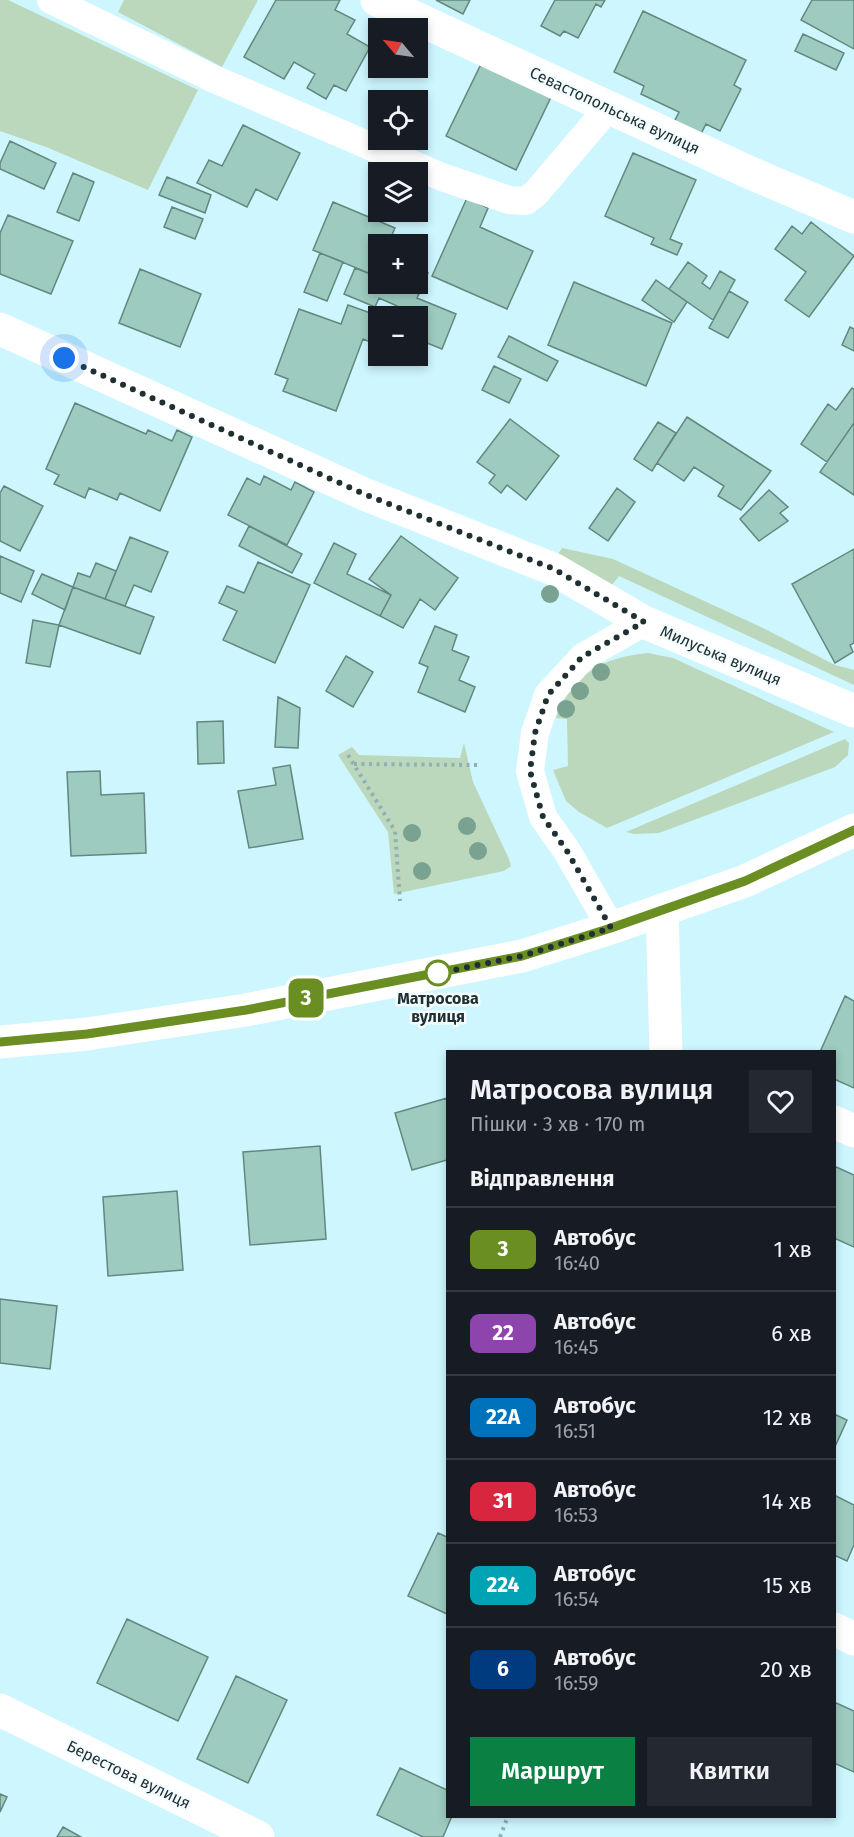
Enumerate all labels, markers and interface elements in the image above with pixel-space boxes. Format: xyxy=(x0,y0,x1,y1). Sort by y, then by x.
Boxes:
north arrow xyxy=(368,18,428,78)
map controls xyxy=(368,18,428,366)
street label: Севастопольська вулиця xyxy=(527,63,703,158)
button: locate xyxy=(368,90,428,150)
button: layers xyxy=(368,162,428,222)
button: + xyxy=(368,234,428,294)
button: − xyxy=(368,306,428,366)
your location xyxy=(49,343,79,373)
street label: Милуська вулиця xyxy=(657,621,784,690)
marker: Матросова вулиця xyxy=(425,960,451,986)
line badge: 3 xyxy=(286,978,326,1018)
text: 3 xyxy=(301,985,311,1011)
place label: Матросова вулиця xyxy=(397,989,479,1026)
button: heart xyxy=(749,1070,812,1133)
text: Матросова вулиця xyxy=(470,1073,713,1106)
text: Пішки · 3 хв · 170 m xyxy=(470,1112,645,1136)
text: Відправлення xyxy=(470,1165,615,1192)
text: Автобус xyxy=(554,1224,636,1251)
text: 3 xyxy=(498,1236,508,1262)
text: 1 хв xyxy=(774,1236,812,1263)
text: 16:40 xyxy=(554,1251,600,1275)
text: Автобус xyxy=(554,1308,636,1335)
text: 22 xyxy=(492,1320,514,1346)
text: 6 хв xyxy=(771,1320,812,1347)
text: 16:45 xyxy=(554,1335,598,1359)
text: Автобус xyxy=(554,1392,636,1419)
text: 22А xyxy=(486,1404,520,1430)
text: 12 хв xyxy=(763,1404,812,1431)
text: 16:51 xyxy=(554,1419,596,1443)
text: Автобус xyxy=(554,1476,636,1503)
text: 31 xyxy=(493,1488,513,1514)
text: 14 хв xyxy=(762,1488,812,1515)
text: 16:53 xyxy=(554,1503,598,1527)
text: Автобус xyxy=(554,1560,636,1587)
text: 224 xyxy=(487,1572,519,1598)
text: 15 хв xyxy=(763,1572,812,1599)
text: 16:54 xyxy=(554,1587,599,1611)
text: Автобус xyxy=(554,1644,636,1671)
text: 6 xyxy=(497,1656,509,1682)
text: 20 хв xyxy=(760,1656,812,1683)
text: 16:59 xyxy=(554,1671,598,1695)
street label: Берестова вулиця xyxy=(64,1736,194,1813)
button: Маршрут xyxy=(470,1737,635,1806)
button: Квитки xyxy=(647,1737,812,1806)

